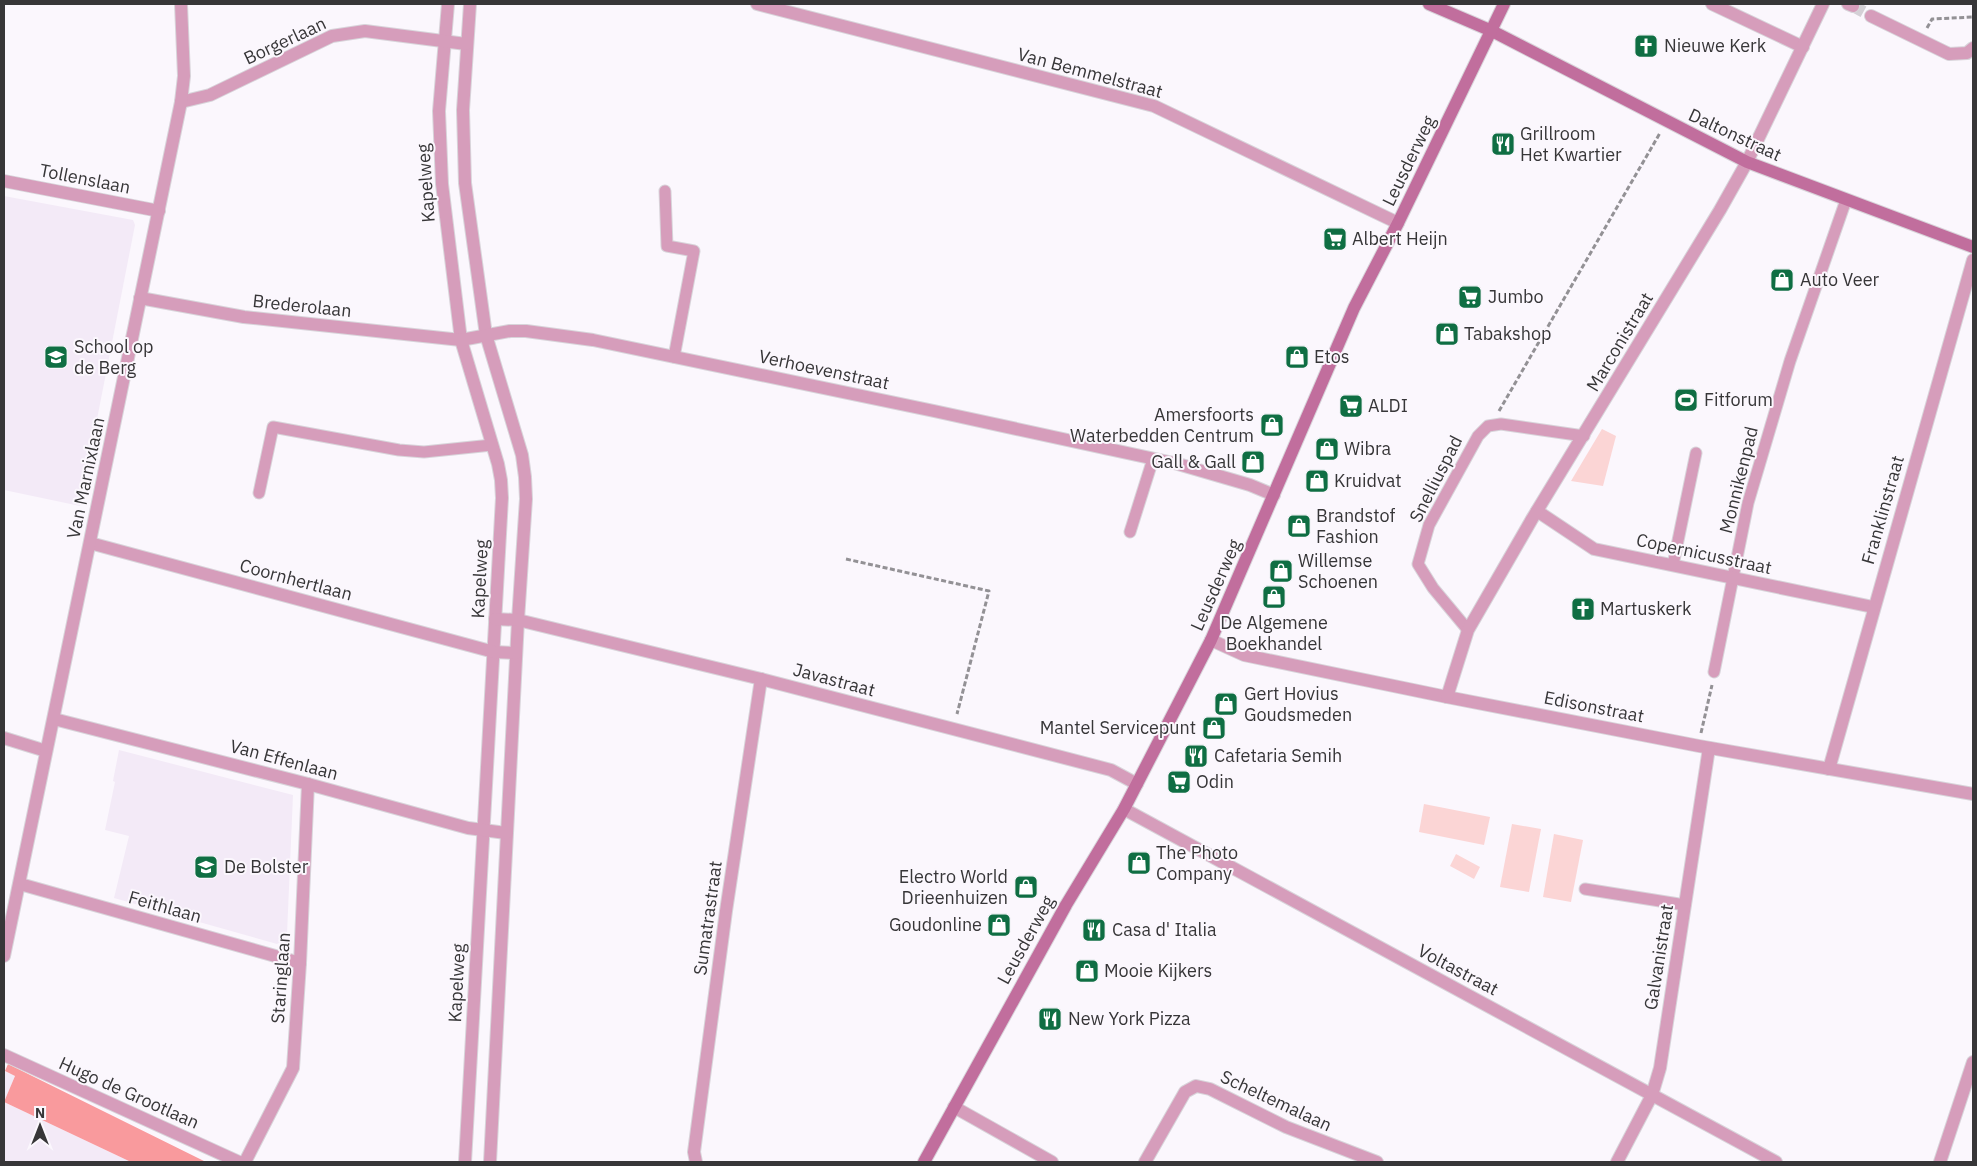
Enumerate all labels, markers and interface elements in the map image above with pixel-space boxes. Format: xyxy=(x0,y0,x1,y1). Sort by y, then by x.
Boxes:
street label: Borgerlaan xyxy=(240,11,330,70)
church icon: Nieuwe Kerk xyxy=(1633,33,1659,59)
place label: Nieuwe Kerk xyxy=(1664,34,1767,57)
street label: Van Bemmelstraat xyxy=(1015,42,1165,103)
street label: Daltonstraat xyxy=(1685,103,1785,166)
street label: Leusderweg xyxy=(1377,111,1441,210)
place label: Grillroom Het Kwartier xyxy=(1520,122,1622,166)
restaurant icon: Grillroom Het Kwartier xyxy=(1490,131,1516,157)
street label: Kapelweg xyxy=(411,142,440,223)
street label: Tollenslaan xyxy=(38,158,133,199)
supermarket icon: Albert Heijn xyxy=(1322,226,1348,252)
place label: Albert Heijn xyxy=(1352,227,1448,250)
shop icon: Auto Veer xyxy=(1769,267,1795,293)
place label: Auto Veer xyxy=(1800,268,1880,291)
supermarket icon: Jumbo xyxy=(1457,284,1483,310)
place label: Jumbo xyxy=(1488,285,1544,308)
street label: Marconistraat xyxy=(1581,288,1658,395)
street label: Brederolaan xyxy=(251,289,353,322)
shop icon: Tabakshop xyxy=(1434,321,1460,347)
place label: Tabakshop xyxy=(1464,322,1552,345)
place label: School op de Berg xyxy=(74,335,154,379)
school or university icon: School op de Berg xyxy=(43,344,69,370)
street label: Verhoevenstraat xyxy=(757,344,891,395)
shop icon: Etos xyxy=(1284,344,1310,370)
place label: Etos xyxy=(1314,345,1350,368)
sports icon: Fitforum xyxy=(1673,387,1699,413)
place label: Fitforum xyxy=(1704,388,1773,411)
supermarket icon: ALDI xyxy=(1338,393,1364,419)
place label: ALDI xyxy=(1368,394,1408,417)
place label: Amersfoorts Waterbedden Centrum xyxy=(1070,403,1254,447)
shop icon: Amersfoorts Waterbedden Centrum xyxy=(1259,412,1285,438)
street label: Van Marnixlaan xyxy=(61,415,110,541)
street label: Monnikenpad xyxy=(1714,424,1763,536)
street label: Snelliuspad xyxy=(1404,432,1467,526)
shop icon: Wibra xyxy=(1314,436,1340,462)
place label: Wibra xyxy=(1344,437,1392,460)
shop icon: Gall & Gall xyxy=(1240,449,1266,475)
place label: Gall & Gall xyxy=(1151,450,1236,473)
street label: Franklinstraat xyxy=(1856,453,1909,567)
shop icon: Kruidvat xyxy=(1304,468,1330,494)
place label: Kruidvat xyxy=(1334,469,1402,492)
place label: Brandstof Fashion xyxy=(1316,504,1395,548)
shop icon: Brandstof Fashion xyxy=(1286,513,1312,539)
street label: Copernicusstraat xyxy=(1634,528,1774,579)
street label: Leusderweg xyxy=(1185,535,1246,634)
street label: Kapelweg xyxy=(466,538,493,619)
place label: Willemse Schoenen xyxy=(1298,549,1378,593)
street label: Coornhertlaan xyxy=(237,553,355,606)
shop icon: Willemse Schoenen xyxy=(1268,558,1294,584)
shop icon: De Algemene Boekhandel xyxy=(1261,584,1287,610)
church icon: Martuskerk xyxy=(1570,596,1596,622)
place label: Martuskerk xyxy=(1600,597,1692,620)
place label: De Algemene Boekhandel xyxy=(1220,611,1328,655)
street label: Javastraat xyxy=(791,658,878,701)
place label: Gert Hovius Goudsmeden xyxy=(1244,682,1352,726)
street label: Edisonstraat xyxy=(1542,686,1646,727)
shop icon: Gert Hovius Goudsmeden xyxy=(1213,691,1239,717)
shop icon: Mantel Servicepunt xyxy=(1201,715,1227,741)
place label: Mantel Servicepunt xyxy=(1040,716,1196,739)
street label: Van Effenlaan xyxy=(228,734,341,785)
restaurant icon: Cafetaria Semih xyxy=(1183,743,1209,769)
place label: Cafetaria Semih xyxy=(1214,744,1342,767)
supermarket icon: Odin xyxy=(1166,769,1192,795)
place label: Odin xyxy=(1196,770,1234,793)
place label: The Photo Company xyxy=(1156,841,1238,885)
shop icon: The Photo Company xyxy=(1126,850,1152,876)
school or university icon: De Bolster xyxy=(193,854,219,880)
place label: De Bolster xyxy=(224,855,309,878)
street label: Sumatrastraat xyxy=(688,859,727,977)
place label: Electro World Drieenhuizen xyxy=(899,865,1008,909)
shop icon: Electro World Drieenhuizen xyxy=(1013,874,1039,900)
street label: Feithlaan xyxy=(126,885,204,928)
street label: Leusderweg xyxy=(992,891,1060,988)
street label: Galvanistraat xyxy=(1639,902,1678,1012)
shop icon: Goudonline xyxy=(986,912,1012,938)
place label: Goudonline xyxy=(889,913,982,936)
restaurant icon: Casa d' Italia xyxy=(1081,917,1107,943)
place label: Casa d' Italia xyxy=(1112,918,1217,941)
street label: Staringlaan xyxy=(266,931,295,1024)
street label: Voltastraat xyxy=(1414,939,1503,1000)
street label: Kapelweg xyxy=(443,942,470,1023)
shop icon: Mooie Kijkers xyxy=(1074,958,1100,984)
place label: Mooie Kijkers xyxy=(1104,959,1212,982)
restaurant icon: New York Pizza xyxy=(1037,1006,1063,1032)
place label: New York Pizza xyxy=(1068,1007,1191,1030)
street label: Hugo de Grootlaan xyxy=(56,1051,203,1134)
street label: Scheltemalaan xyxy=(1217,1065,1336,1136)
north arrow xyxy=(15,1101,65,1151)
text: N xyxy=(35,1104,45,1122)

